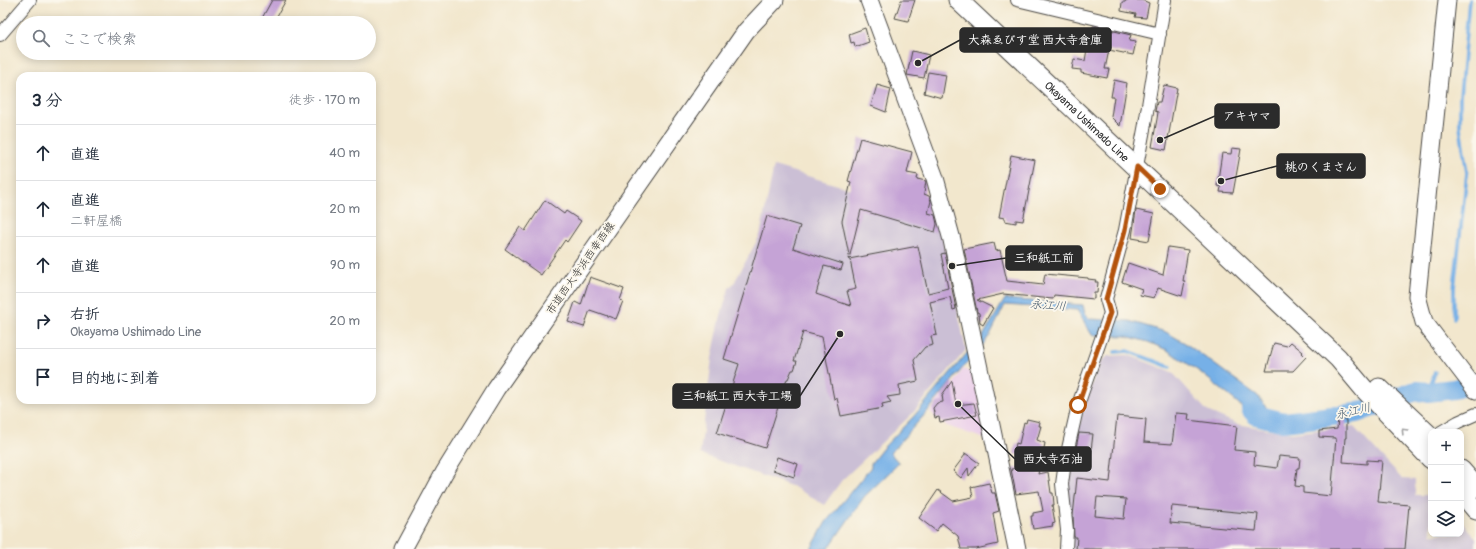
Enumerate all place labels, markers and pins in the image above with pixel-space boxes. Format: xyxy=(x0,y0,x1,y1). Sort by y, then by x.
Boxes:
callout: 大森ゑびす堂 西大寺倉庫 xyxy=(960,28,1111,52)
callout: アキヤマ xyxy=(1215,104,1279,128)
callout: 桃のくまさん xyxy=(1277,154,1365,178)
callout: 三和紙工前 xyxy=(1006,246,1082,270)
callout: 三和紙工 西大寺工場 xyxy=(673,384,800,408)
callout: 西大寺石油 xyxy=(1015,447,1091,471)

